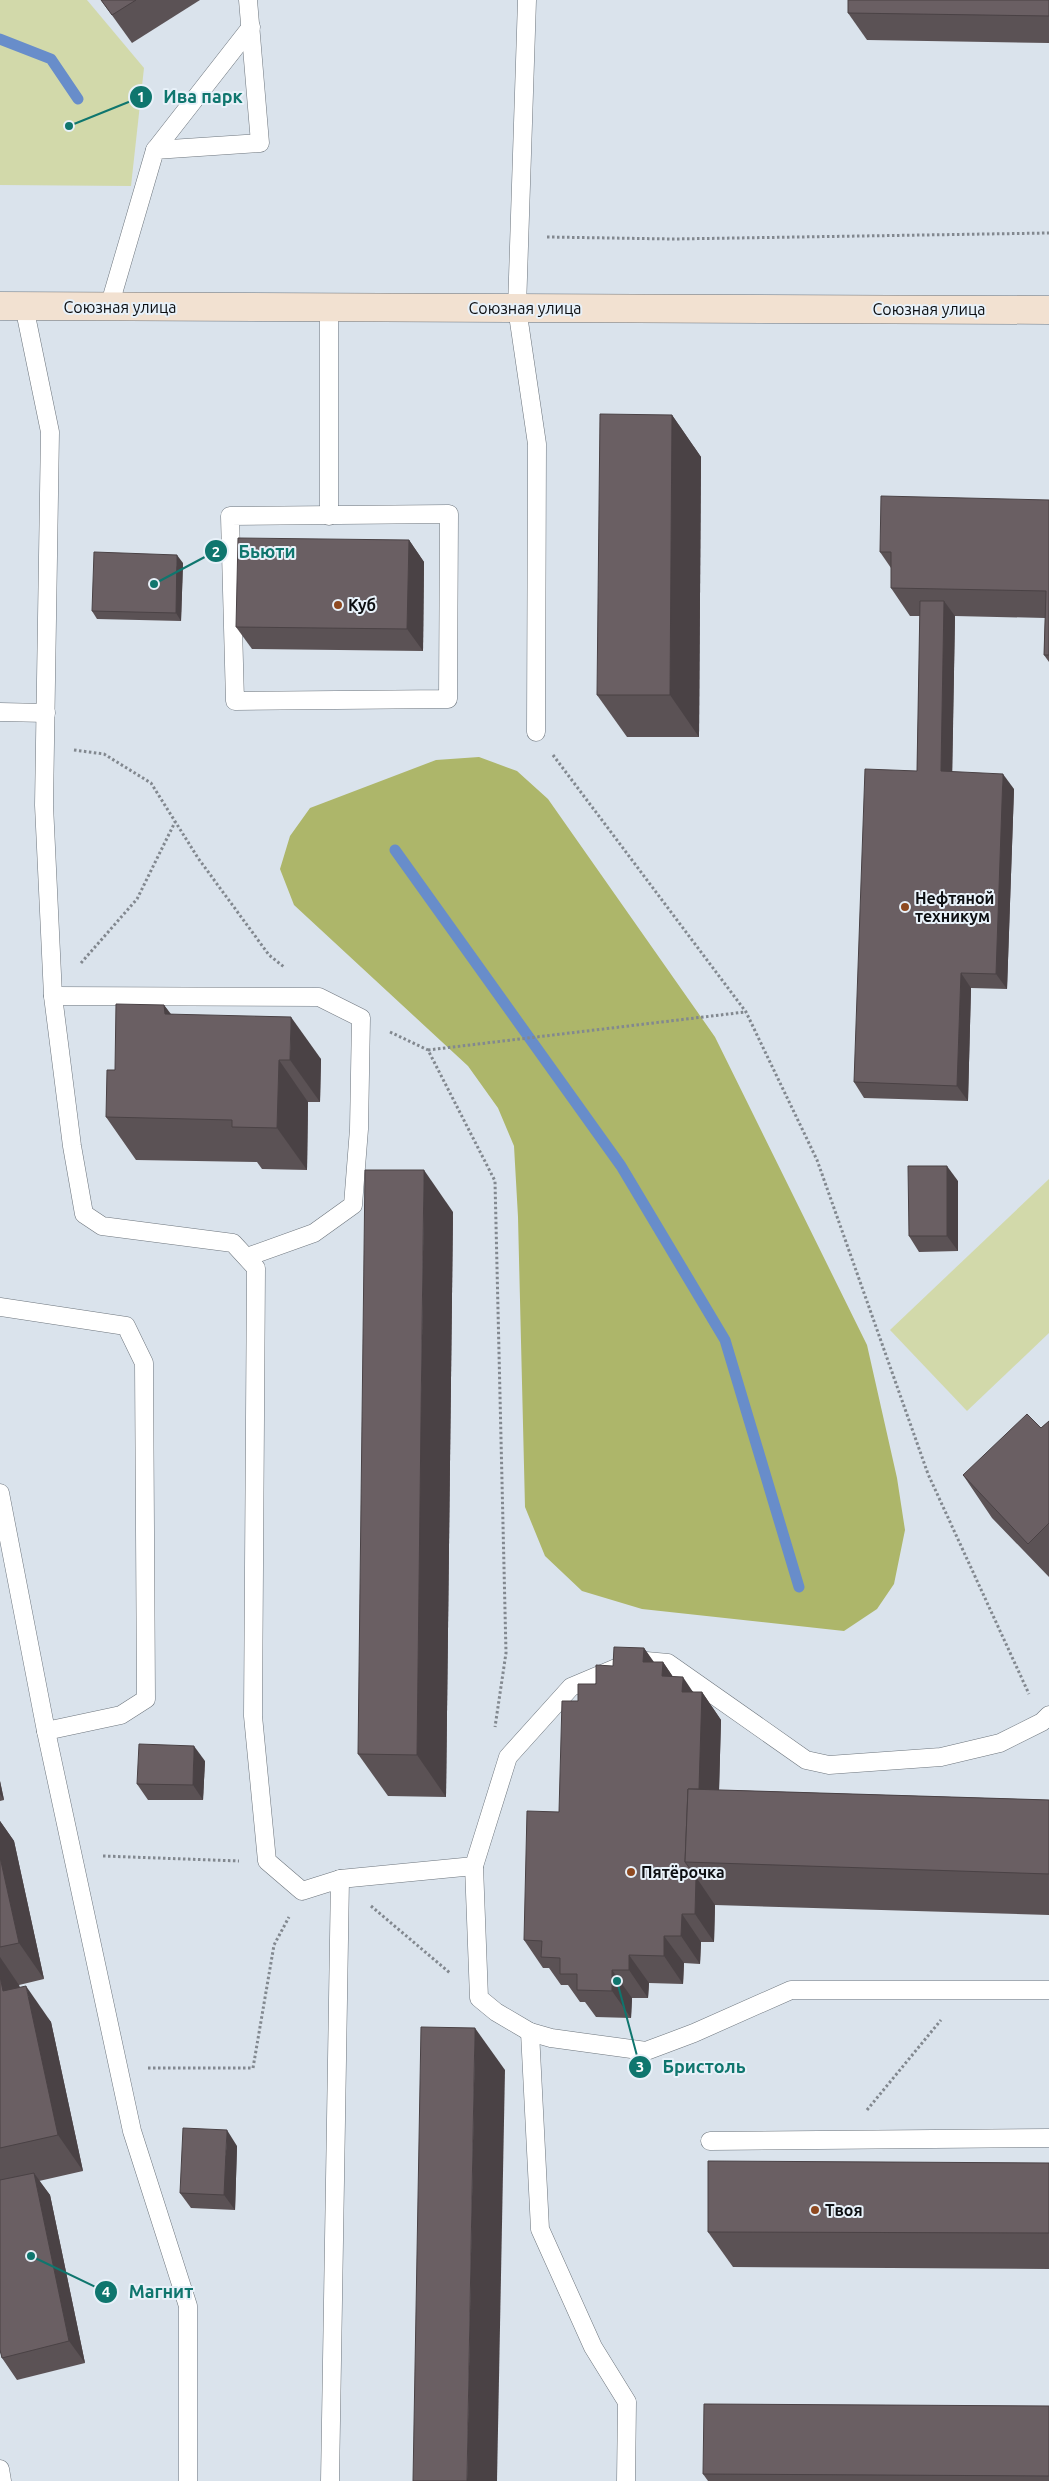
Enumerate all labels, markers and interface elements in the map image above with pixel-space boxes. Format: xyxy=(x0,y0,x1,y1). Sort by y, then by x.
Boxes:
callout: Ива парк xyxy=(129,80,253,113)
text: Ива парк xyxy=(163,86,243,106)
text: 1 xyxy=(137,88,145,105)
street label: Союзная улица xyxy=(64,298,177,316)
street label: Союзная улица xyxy=(469,299,582,317)
street label: Союзная улица xyxy=(873,300,986,318)
callout: Бьюти xyxy=(203,535,305,568)
text: Бьюти xyxy=(239,541,295,561)
text: 2 xyxy=(212,543,220,560)
place label: Куб xyxy=(348,596,376,614)
marker: Куб xyxy=(332,599,344,611)
place label: Нефтяной техникум xyxy=(915,889,994,925)
marker: Нефтяной техникум xyxy=(899,901,911,913)
place label: Пятёрочка xyxy=(641,1863,725,1881)
marker: Пятёрочка xyxy=(625,1866,637,1878)
callout: Бристоль xyxy=(628,2050,756,2083)
text: Бристоль xyxy=(662,2056,746,2076)
text: 3 xyxy=(636,2058,644,2075)
place label: Твоя xyxy=(825,2201,863,2219)
marker: Твоя xyxy=(809,2204,821,2216)
callout: Магнит xyxy=(94,2276,203,2309)
text: Магнит xyxy=(129,2281,193,2301)
text: 4 xyxy=(102,2283,110,2300)

